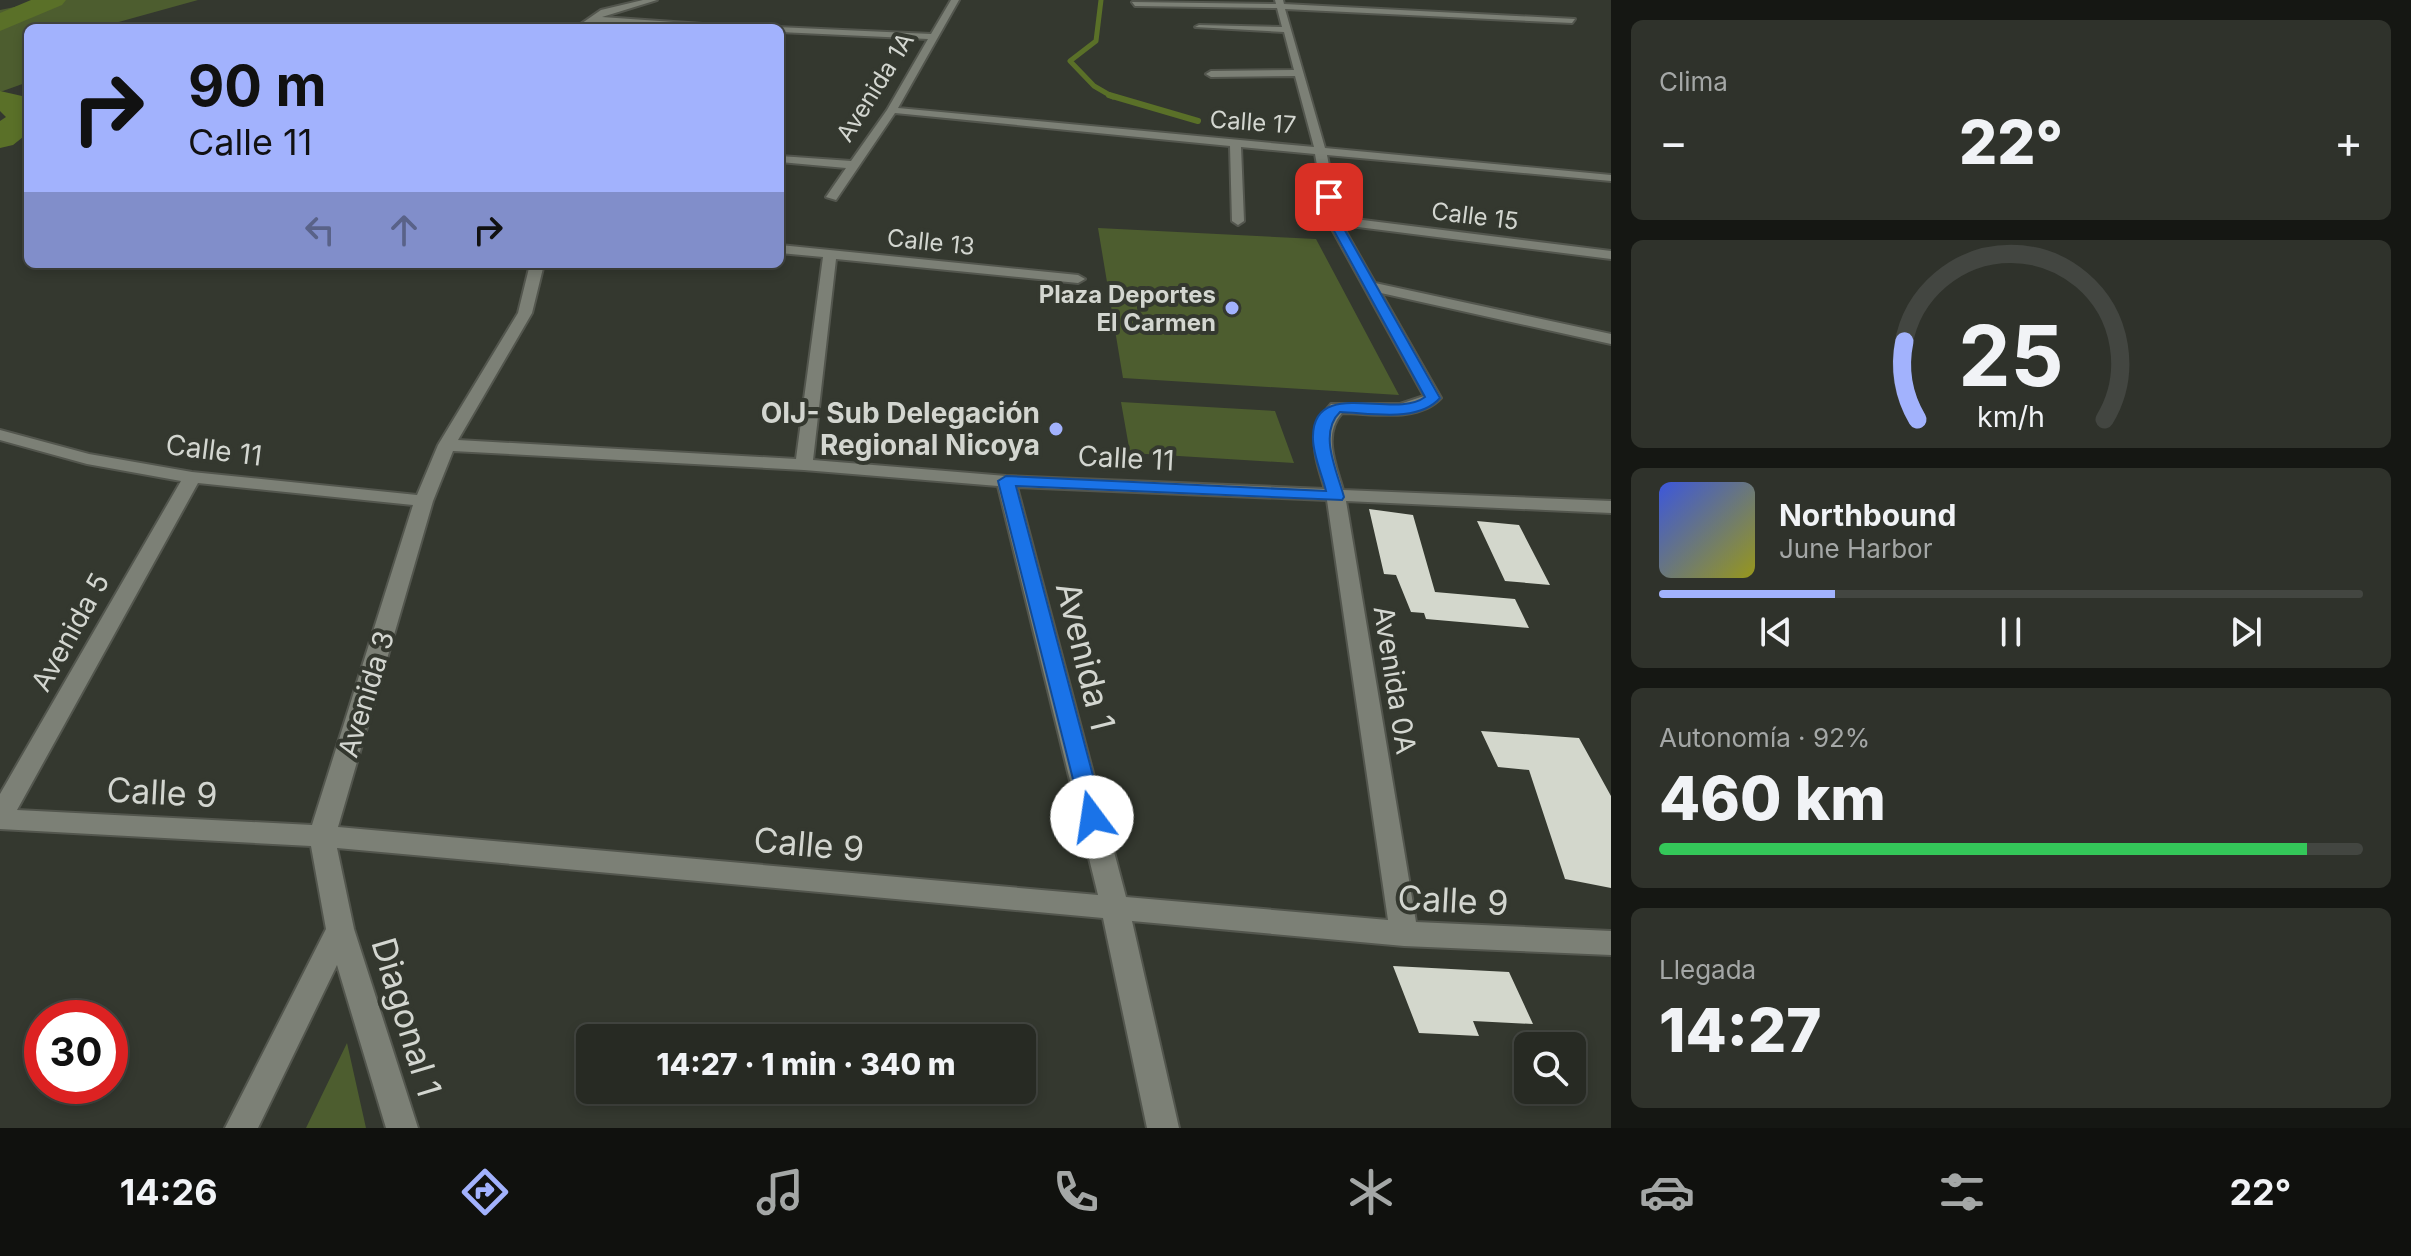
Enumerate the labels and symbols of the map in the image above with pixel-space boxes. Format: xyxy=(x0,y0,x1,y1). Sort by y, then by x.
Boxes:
street label: Avenida 1A xyxy=(830,27,920,147)
street label: Calle 17 xyxy=(1209,105,1297,139)
pin xyxy=(1295,163,1363,231)
street label: Calle 15 xyxy=(1430,196,1520,236)
street label: Calle 13 xyxy=(886,223,976,261)
place label: Plaza Deportes El Carmen xyxy=(1039,280,1216,337)
marker: Plaza Deportes El Carmen xyxy=(1223,299,1241,317)
place label: OIJ- Sub Delegación Regional Nicoya xyxy=(761,396,1040,462)
marker: OIJ- Sub Delegación Regional Nicoya xyxy=(1047,420,1065,438)
street label: Calle 11 xyxy=(164,427,264,473)
street label: Calle 11 xyxy=(1077,438,1175,478)
street label: Avenida 5 xyxy=(24,567,116,697)
street label: Avenida 1 xyxy=(1048,578,1124,734)
street label: Avenida 0A xyxy=(1366,603,1424,757)
street label: Avenida 3 xyxy=(331,627,401,761)
street label: Calle 9 xyxy=(106,769,218,815)
position arrow xyxy=(1050,775,1134,859)
street label: Calle 9 xyxy=(752,819,866,869)
street label: Calle 9 xyxy=(1397,877,1509,923)
street label: Diagonal 1 xyxy=(363,933,451,1101)
speed limit sign: 30 xyxy=(24,1000,128,1104)

